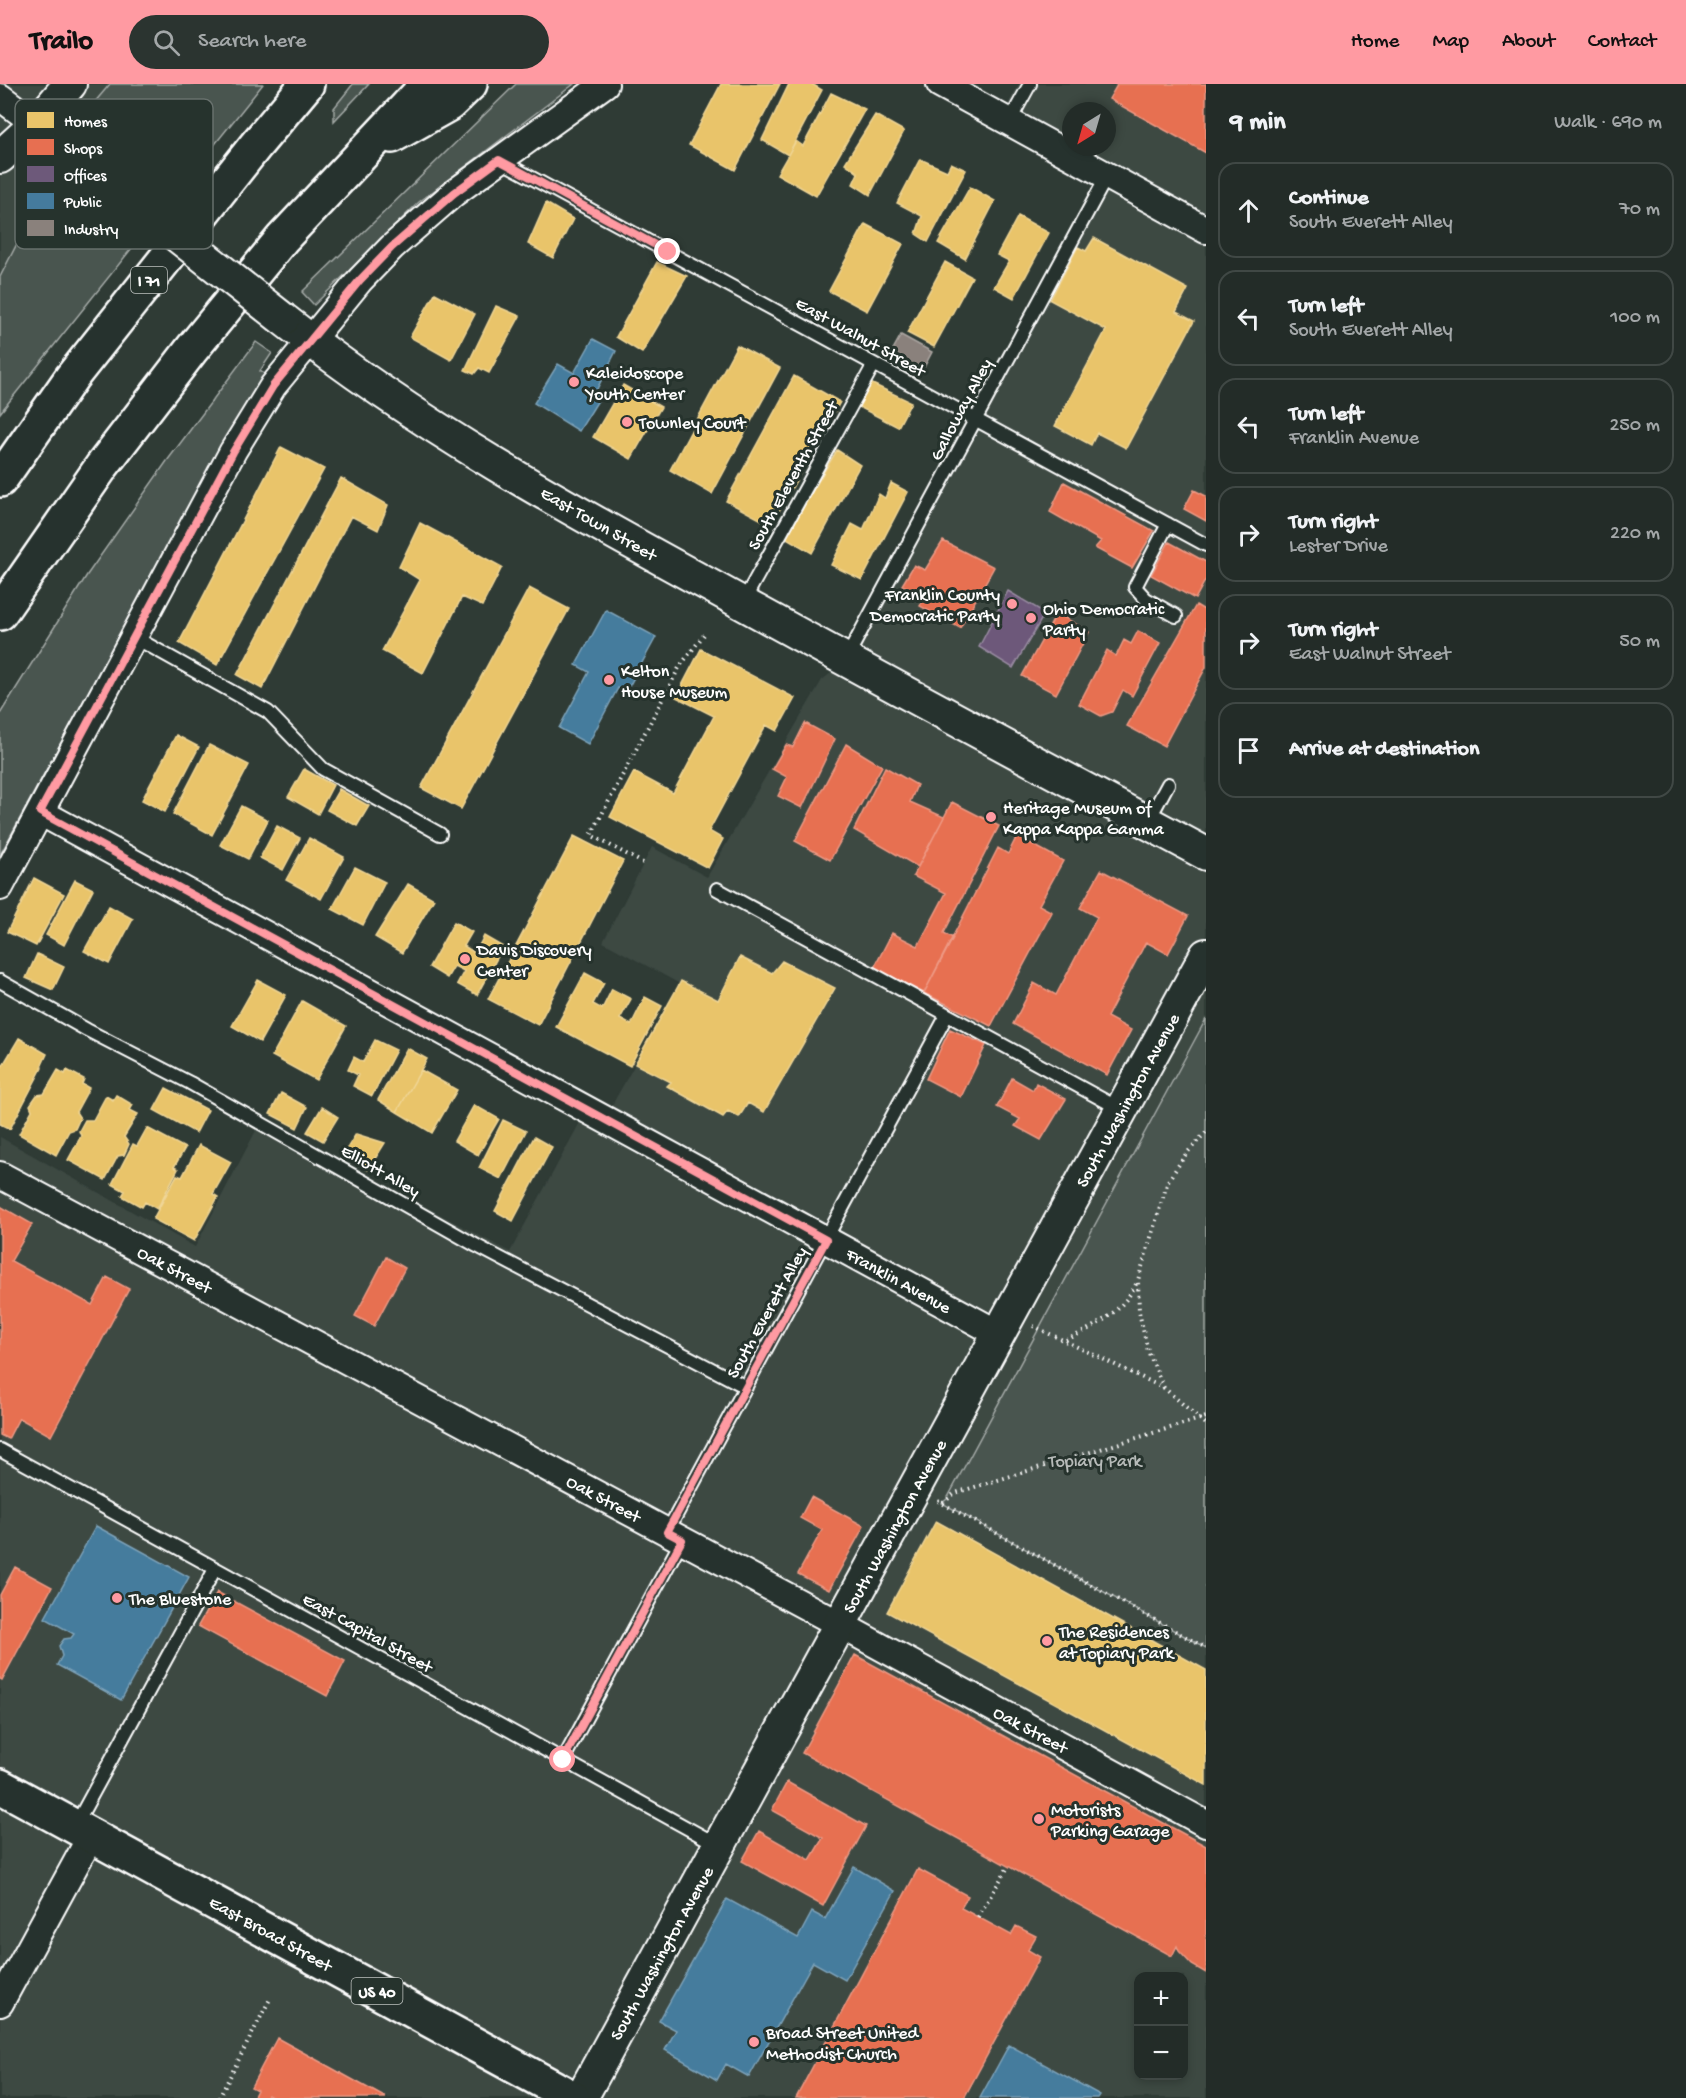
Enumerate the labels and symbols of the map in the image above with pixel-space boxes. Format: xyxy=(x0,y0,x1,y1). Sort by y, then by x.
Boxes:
legend xyxy=(15,99,213,249)
north arrow xyxy=(1062,102,1116,156)
text: Homes xyxy=(64,114,108,133)
text: Shops xyxy=(64,141,103,160)
text: Offices xyxy=(64,168,108,187)
text: Public xyxy=(63,195,102,214)
text: Industry xyxy=(64,222,118,241)
route end xyxy=(654,238,680,264)
road number: I 71 xyxy=(131,267,167,293)
street label: East Walnut Street xyxy=(791,294,930,383)
street label: Galloway Alley xyxy=(927,356,998,465)
place label: Kaleidoscope Youth Center xyxy=(584,364,686,406)
marker: Kaleidoscope Youth Center xyxy=(567,375,581,389)
street label: South Eleventh Street xyxy=(745,397,845,554)
place label: Townley Court xyxy=(638,414,747,435)
marker: Townley Court xyxy=(620,415,634,429)
street label: East Town Street xyxy=(536,483,661,568)
place label: Franklin County Democratic Party xyxy=(869,586,1000,628)
marker: Franklin County Democratic Party xyxy=(1005,597,1019,611)
place label: Ohio Democratic Party xyxy=(1042,600,1165,642)
marker: Ohio Democratic Party xyxy=(1024,611,1038,625)
place label: Kelton House Museum xyxy=(621,662,728,704)
marker: Kelton House Museum xyxy=(602,673,616,687)
place label: Heritage Museum of Kappa Kappa Gamma xyxy=(1003,799,1165,841)
marker: Heritage Museum of Kappa Kappa Gamma xyxy=(984,810,998,824)
place label: Davis Discovery Center xyxy=(476,941,592,983)
marker: Davis Discovery Center xyxy=(458,952,472,966)
street label: South Washington Avenue xyxy=(1073,1010,1186,1192)
street label: Elliott Alley xyxy=(336,1141,423,1203)
street label: Oak Street xyxy=(133,1243,216,1300)
street label: South Everett Alley xyxy=(723,1244,813,1383)
street label: Franklin Avenue xyxy=(841,1244,955,1320)
street label: South Washington Avenue xyxy=(840,1436,953,1618)
park label: Topiary Park xyxy=(1048,1452,1143,1473)
street label: Oak Street xyxy=(562,1472,645,1529)
place label: The Bluestone xyxy=(128,1590,232,1611)
street label: East Capital Street xyxy=(298,1590,437,1679)
marker: The Bluestone xyxy=(110,1591,124,1605)
place label: The Residences at Topiary Park xyxy=(1058,1623,1175,1665)
marker: The Residences at Topiary Park xyxy=(1040,1634,1054,1648)
street label: Oak Street xyxy=(989,1703,1072,1760)
route start xyxy=(549,1746,575,1772)
place label: Motorists Parking Garage xyxy=(1050,1801,1170,1843)
marker: Motorists Parking Garage xyxy=(1032,1812,1046,1826)
street label: South Washington Avenue xyxy=(607,1863,720,2045)
street label: East Broad Street xyxy=(205,1893,336,1978)
road number: US 40 xyxy=(352,1978,403,2004)
place label: Broad Street United Methodist Church xyxy=(765,2024,919,2066)
marker: Broad Street United Methodist Church xyxy=(747,2035,761,2049)

